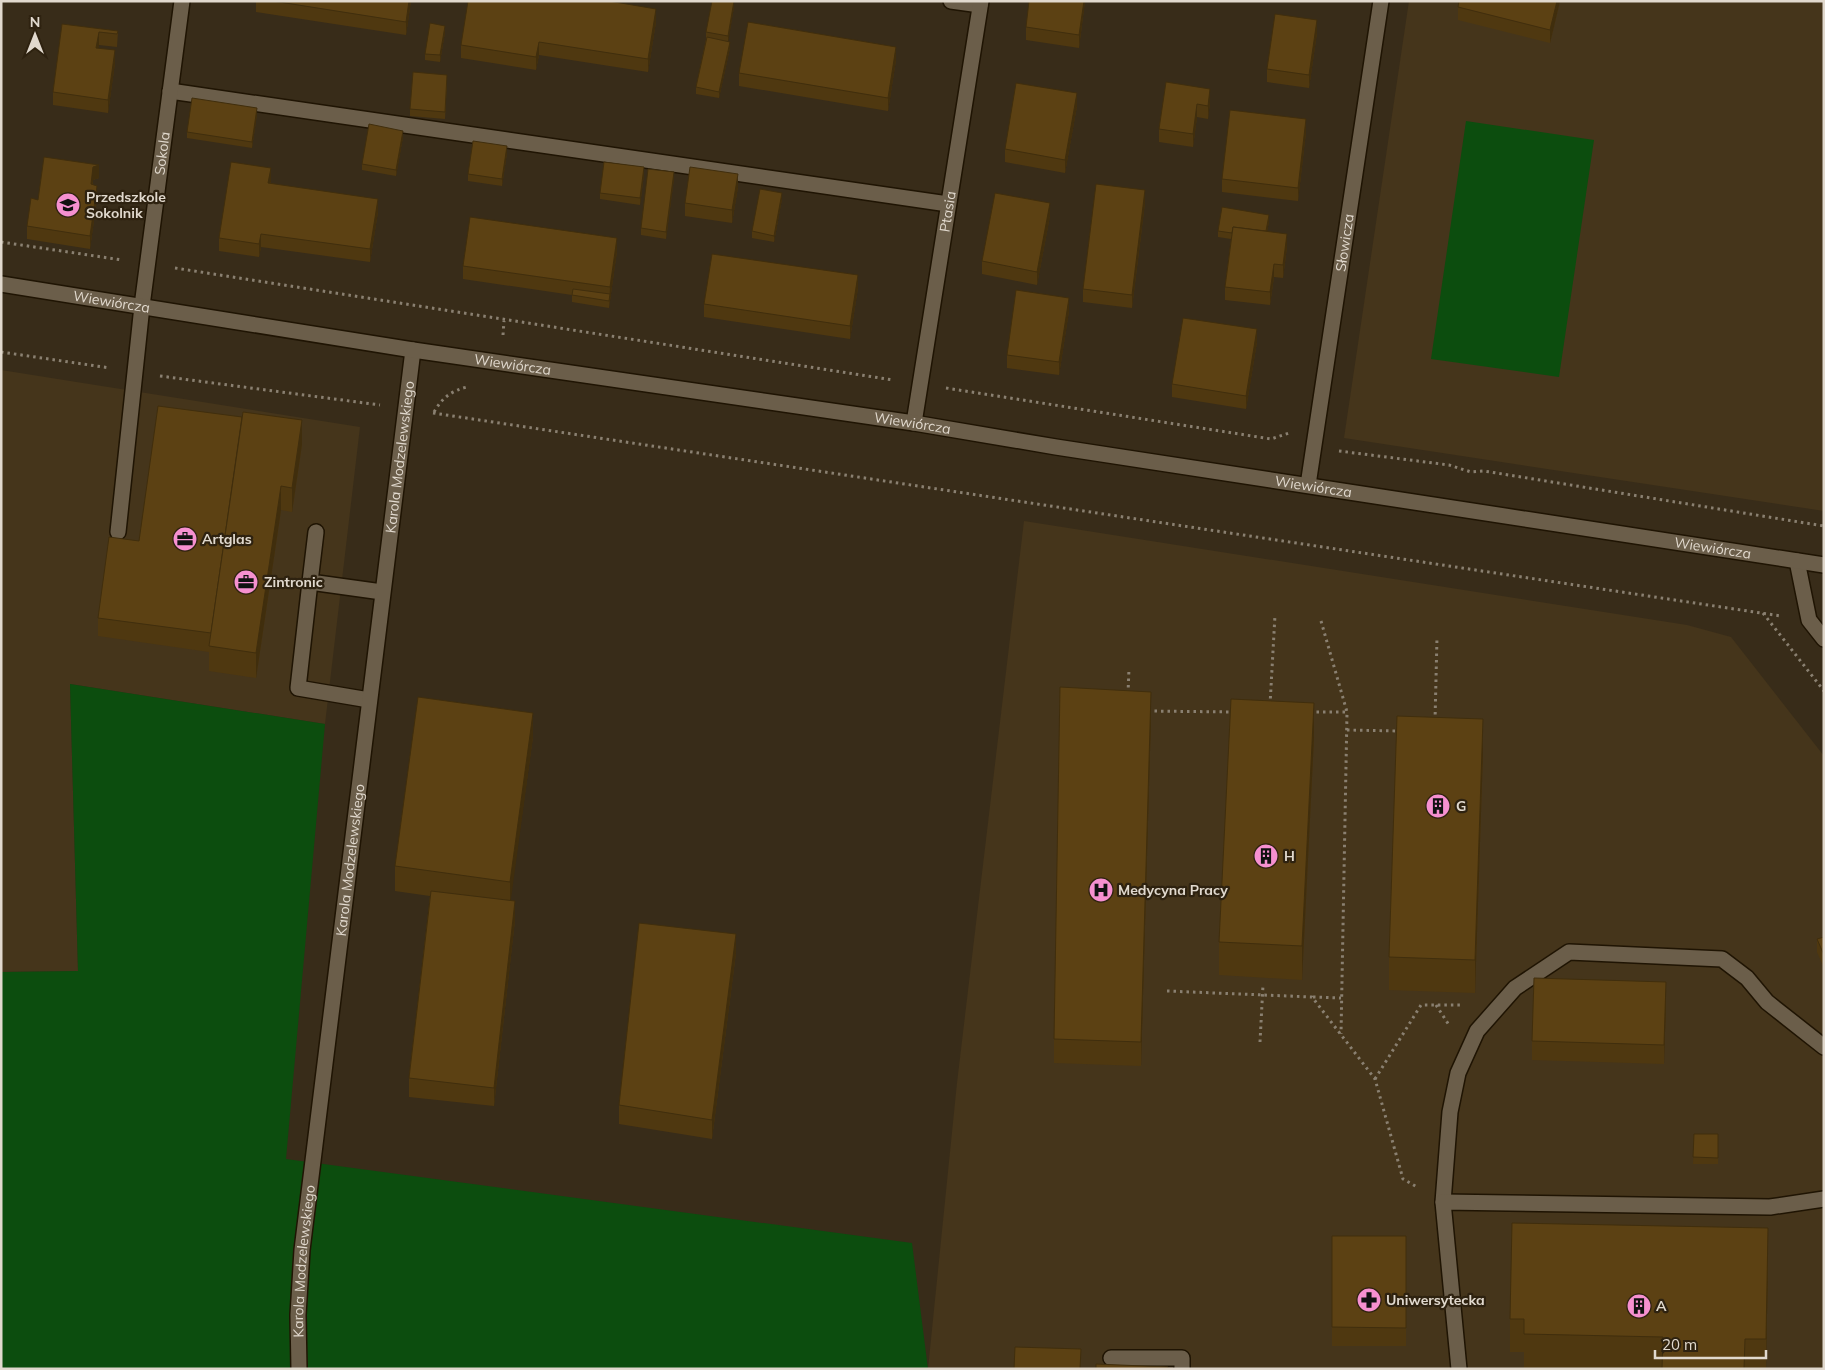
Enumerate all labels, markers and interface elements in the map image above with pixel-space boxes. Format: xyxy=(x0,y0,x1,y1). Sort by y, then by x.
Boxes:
north arrow xyxy=(10,10,60,60)
text: N xyxy=(30,13,40,31)
street label: Sokola xyxy=(150,131,174,176)
place label: Przedszkole Sokolnik xyxy=(86,188,166,222)
street label: Ptasia xyxy=(935,190,960,233)
school or university icon: Przedszkole Sokolnik xyxy=(55,192,81,218)
street label: Słowicza xyxy=(1331,213,1358,273)
street label: Wiewiórcza xyxy=(72,287,151,317)
street label: Wiewiórcza xyxy=(473,350,552,379)
street label: Karola Modzelewskiego xyxy=(381,380,418,534)
street label: Wiewiórcza xyxy=(873,408,952,438)
street label: Wiewiórcza xyxy=(1274,472,1353,501)
office icon: Artglas xyxy=(172,526,198,552)
place label: Artglas xyxy=(202,530,252,548)
street label: Wiewiórcza xyxy=(1673,533,1752,563)
office icon: Zintronic xyxy=(233,569,259,595)
place label: Zintronic xyxy=(264,573,323,591)
street label: Karola Modzelewskiego xyxy=(332,783,368,937)
building icon: G xyxy=(1425,793,1451,819)
place label: G xyxy=(1456,797,1466,815)
building icon: H xyxy=(1253,843,1279,869)
place label: H xyxy=(1284,847,1295,865)
hospital icon: Medycyna Pracy xyxy=(1088,877,1114,903)
place label: Medycyna Pracy xyxy=(1118,881,1228,899)
street label: Karola Modzelewskiego xyxy=(289,1184,319,1338)
pharmacy icon: Uniwersytecka xyxy=(1356,1287,1382,1313)
place label: Uniwersytecka xyxy=(1386,1291,1485,1309)
building icon: A xyxy=(1626,1293,1652,1319)
place label: A xyxy=(1656,1297,1667,1315)
scale bar xyxy=(1655,1328,1766,1360)
text: 20 m xyxy=(1662,1335,1697,1354)

